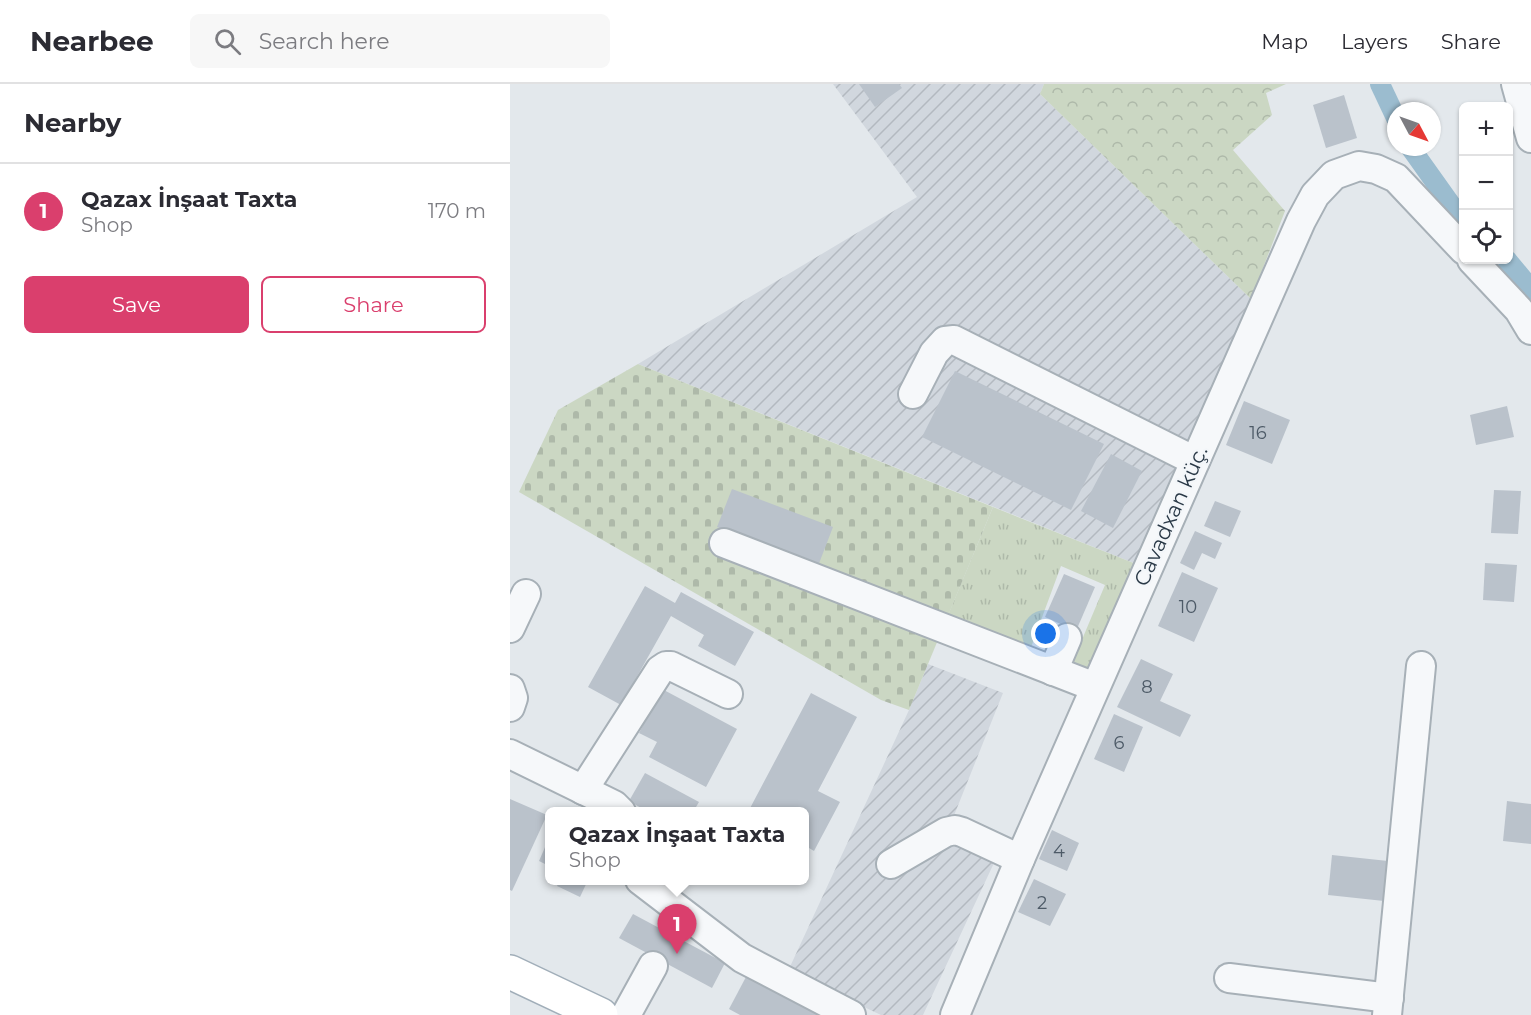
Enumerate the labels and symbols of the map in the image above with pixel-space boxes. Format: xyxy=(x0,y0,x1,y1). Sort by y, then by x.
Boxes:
north arrow xyxy=(1387,102,1441,156)
house number: 16 xyxy=(1249,422,1267,444)
street label: Cavadxan küç. xyxy=(1128,442,1213,590)
house number: 10 xyxy=(1179,596,1197,618)
your location xyxy=(1031,619,1060,648)
house number: 8 xyxy=(1141,676,1153,698)
house number: 6 xyxy=(1114,732,1125,754)
house number: 4 xyxy=(1053,840,1065,862)
house number: 2 xyxy=(1037,892,1047,914)
pin: 1 xyxy=(658,904,696,954)

